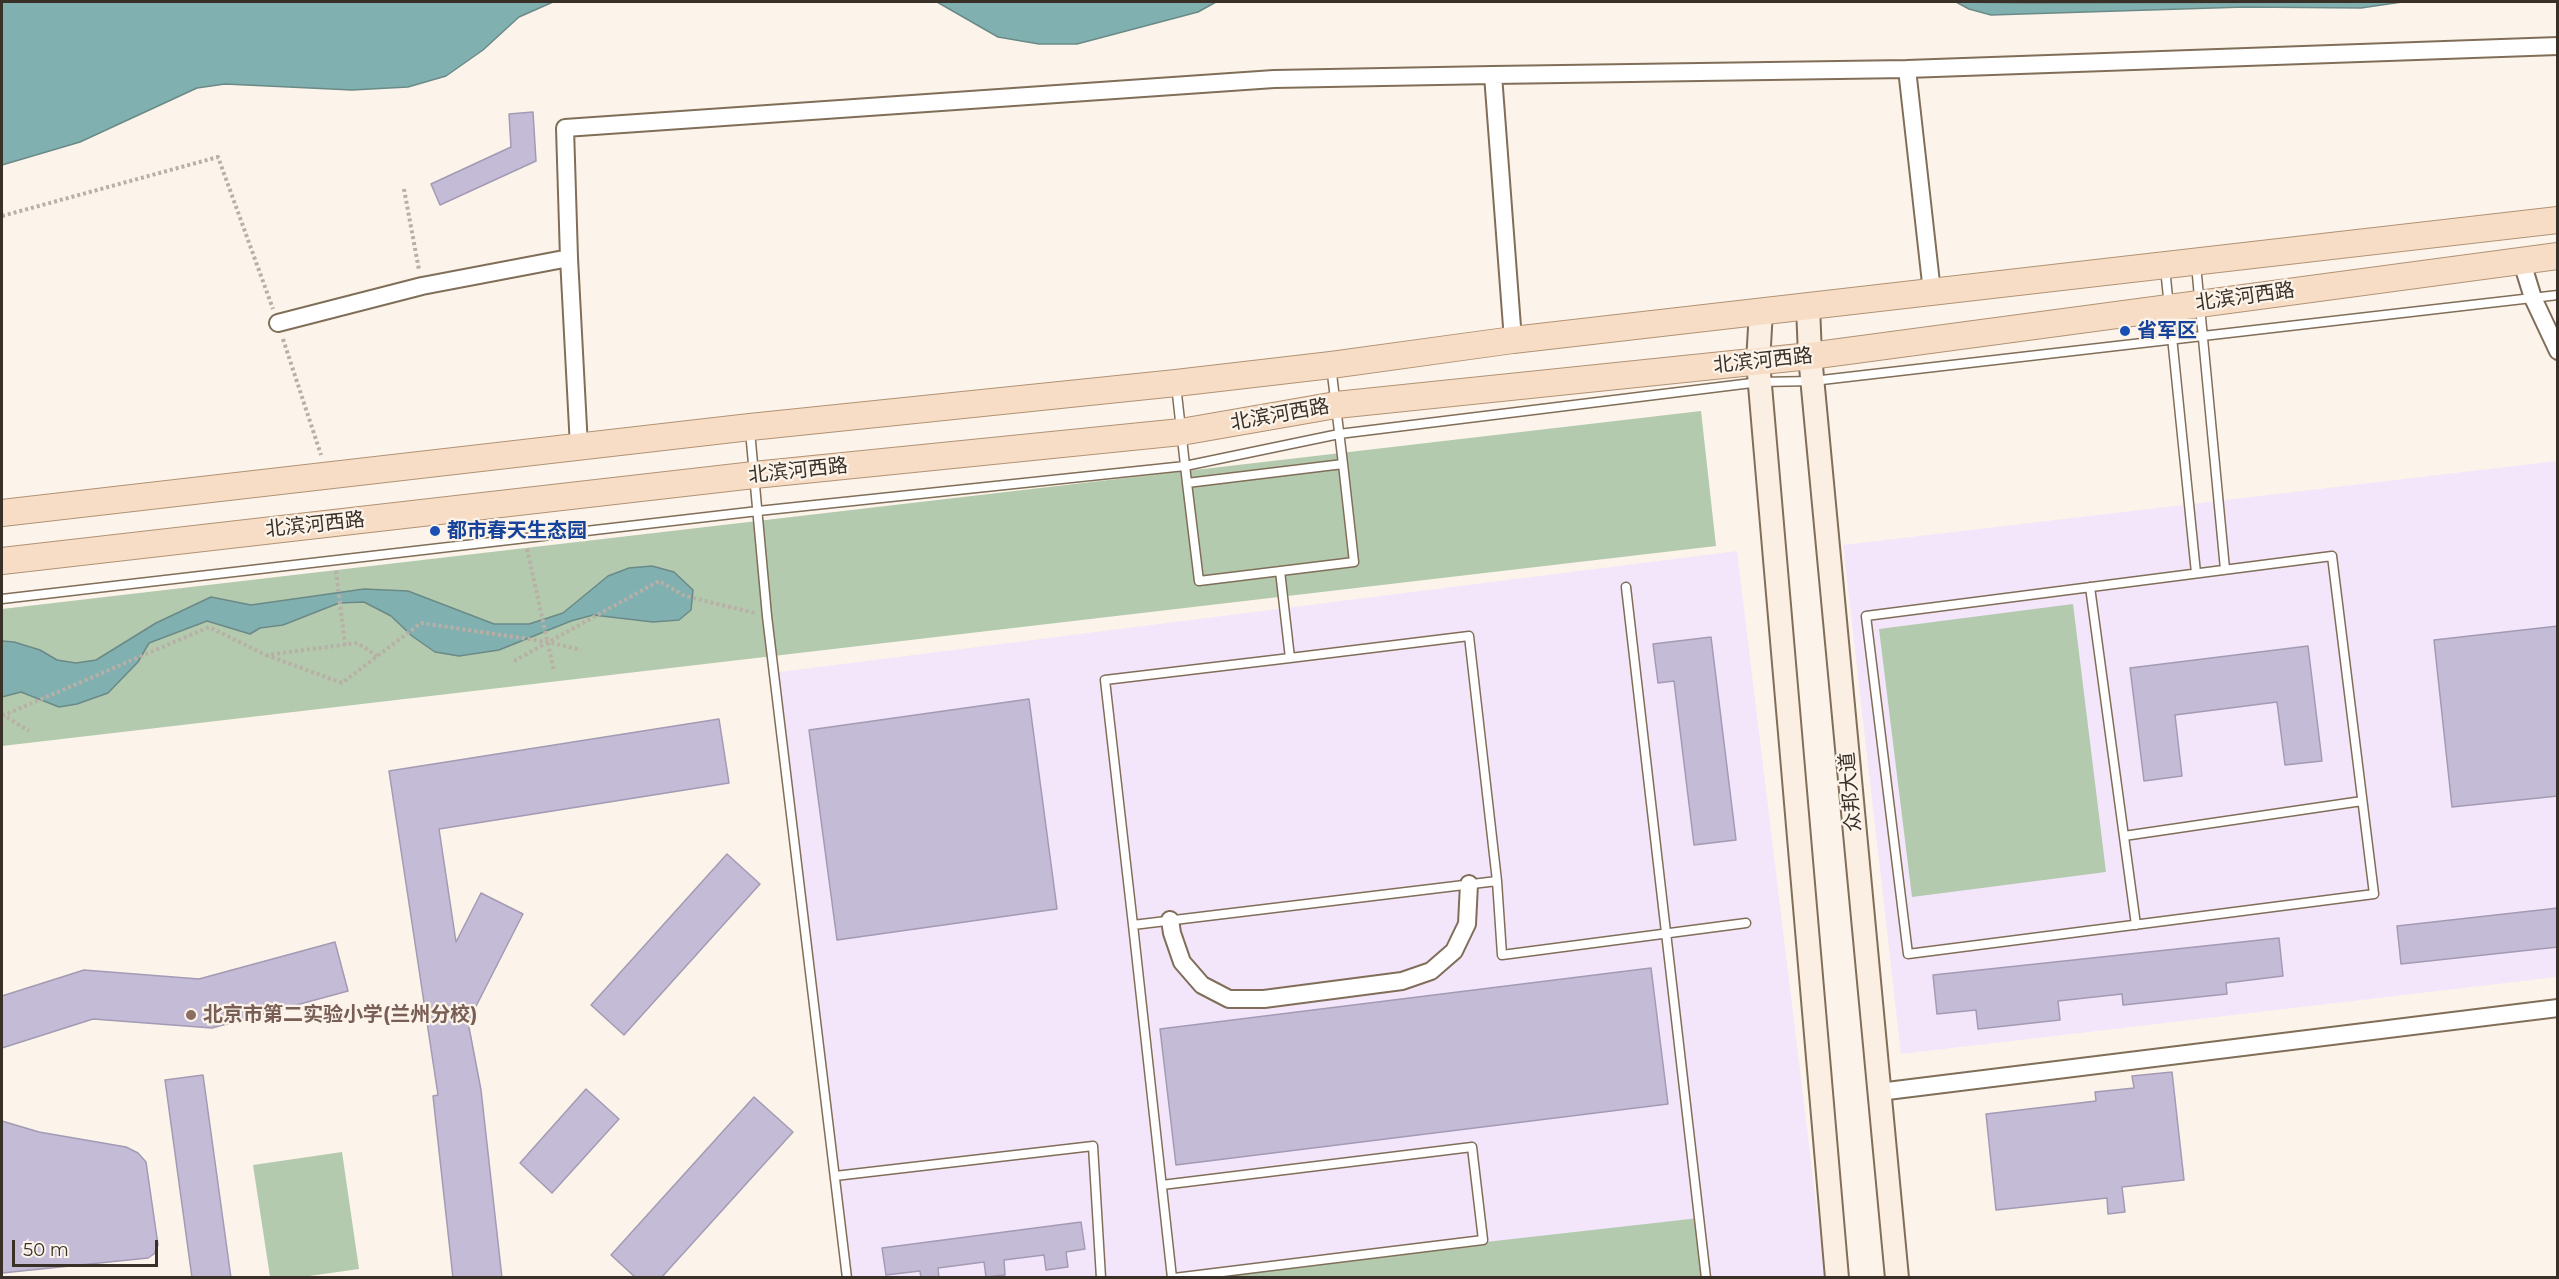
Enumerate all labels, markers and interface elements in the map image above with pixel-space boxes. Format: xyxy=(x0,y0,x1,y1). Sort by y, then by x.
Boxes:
street label: 北滨河西路 xyxy=(2194,278,2296,316)
place label: 省军区 xyxy=(2137,319,2197,343)
marker: 省军区 xyxy=(2118,324,2132,338)
street label: 北滨河西路 xyxy=(1712,344,1814,378)
street label: 北滨河西路 xyxy=(1229,394,1331,436)
street label: 北滨河西路 xyxy=(747,454,849,488)
street label: 北滨河西路 xyxy=(264,508,366,542)
place label: 都市春天生态园 xyxy=(447,519,587,543)
marker: 都市春天生态园 xyxy=(428,524,442,538)
street label: 众邦大道 xyxy=(1836,751,1866,833)
place label: 北京市第二实验小学(兰州分校) xyxy=(203,1003,477,1027)
marker: 北京市第二实验小学(兰州分校) xyxy=(184,1008,198,1022)
scale bar xyxy=(15,1228,160,1266)
text: 50 m xyxy=(23,1239,69,1261)

